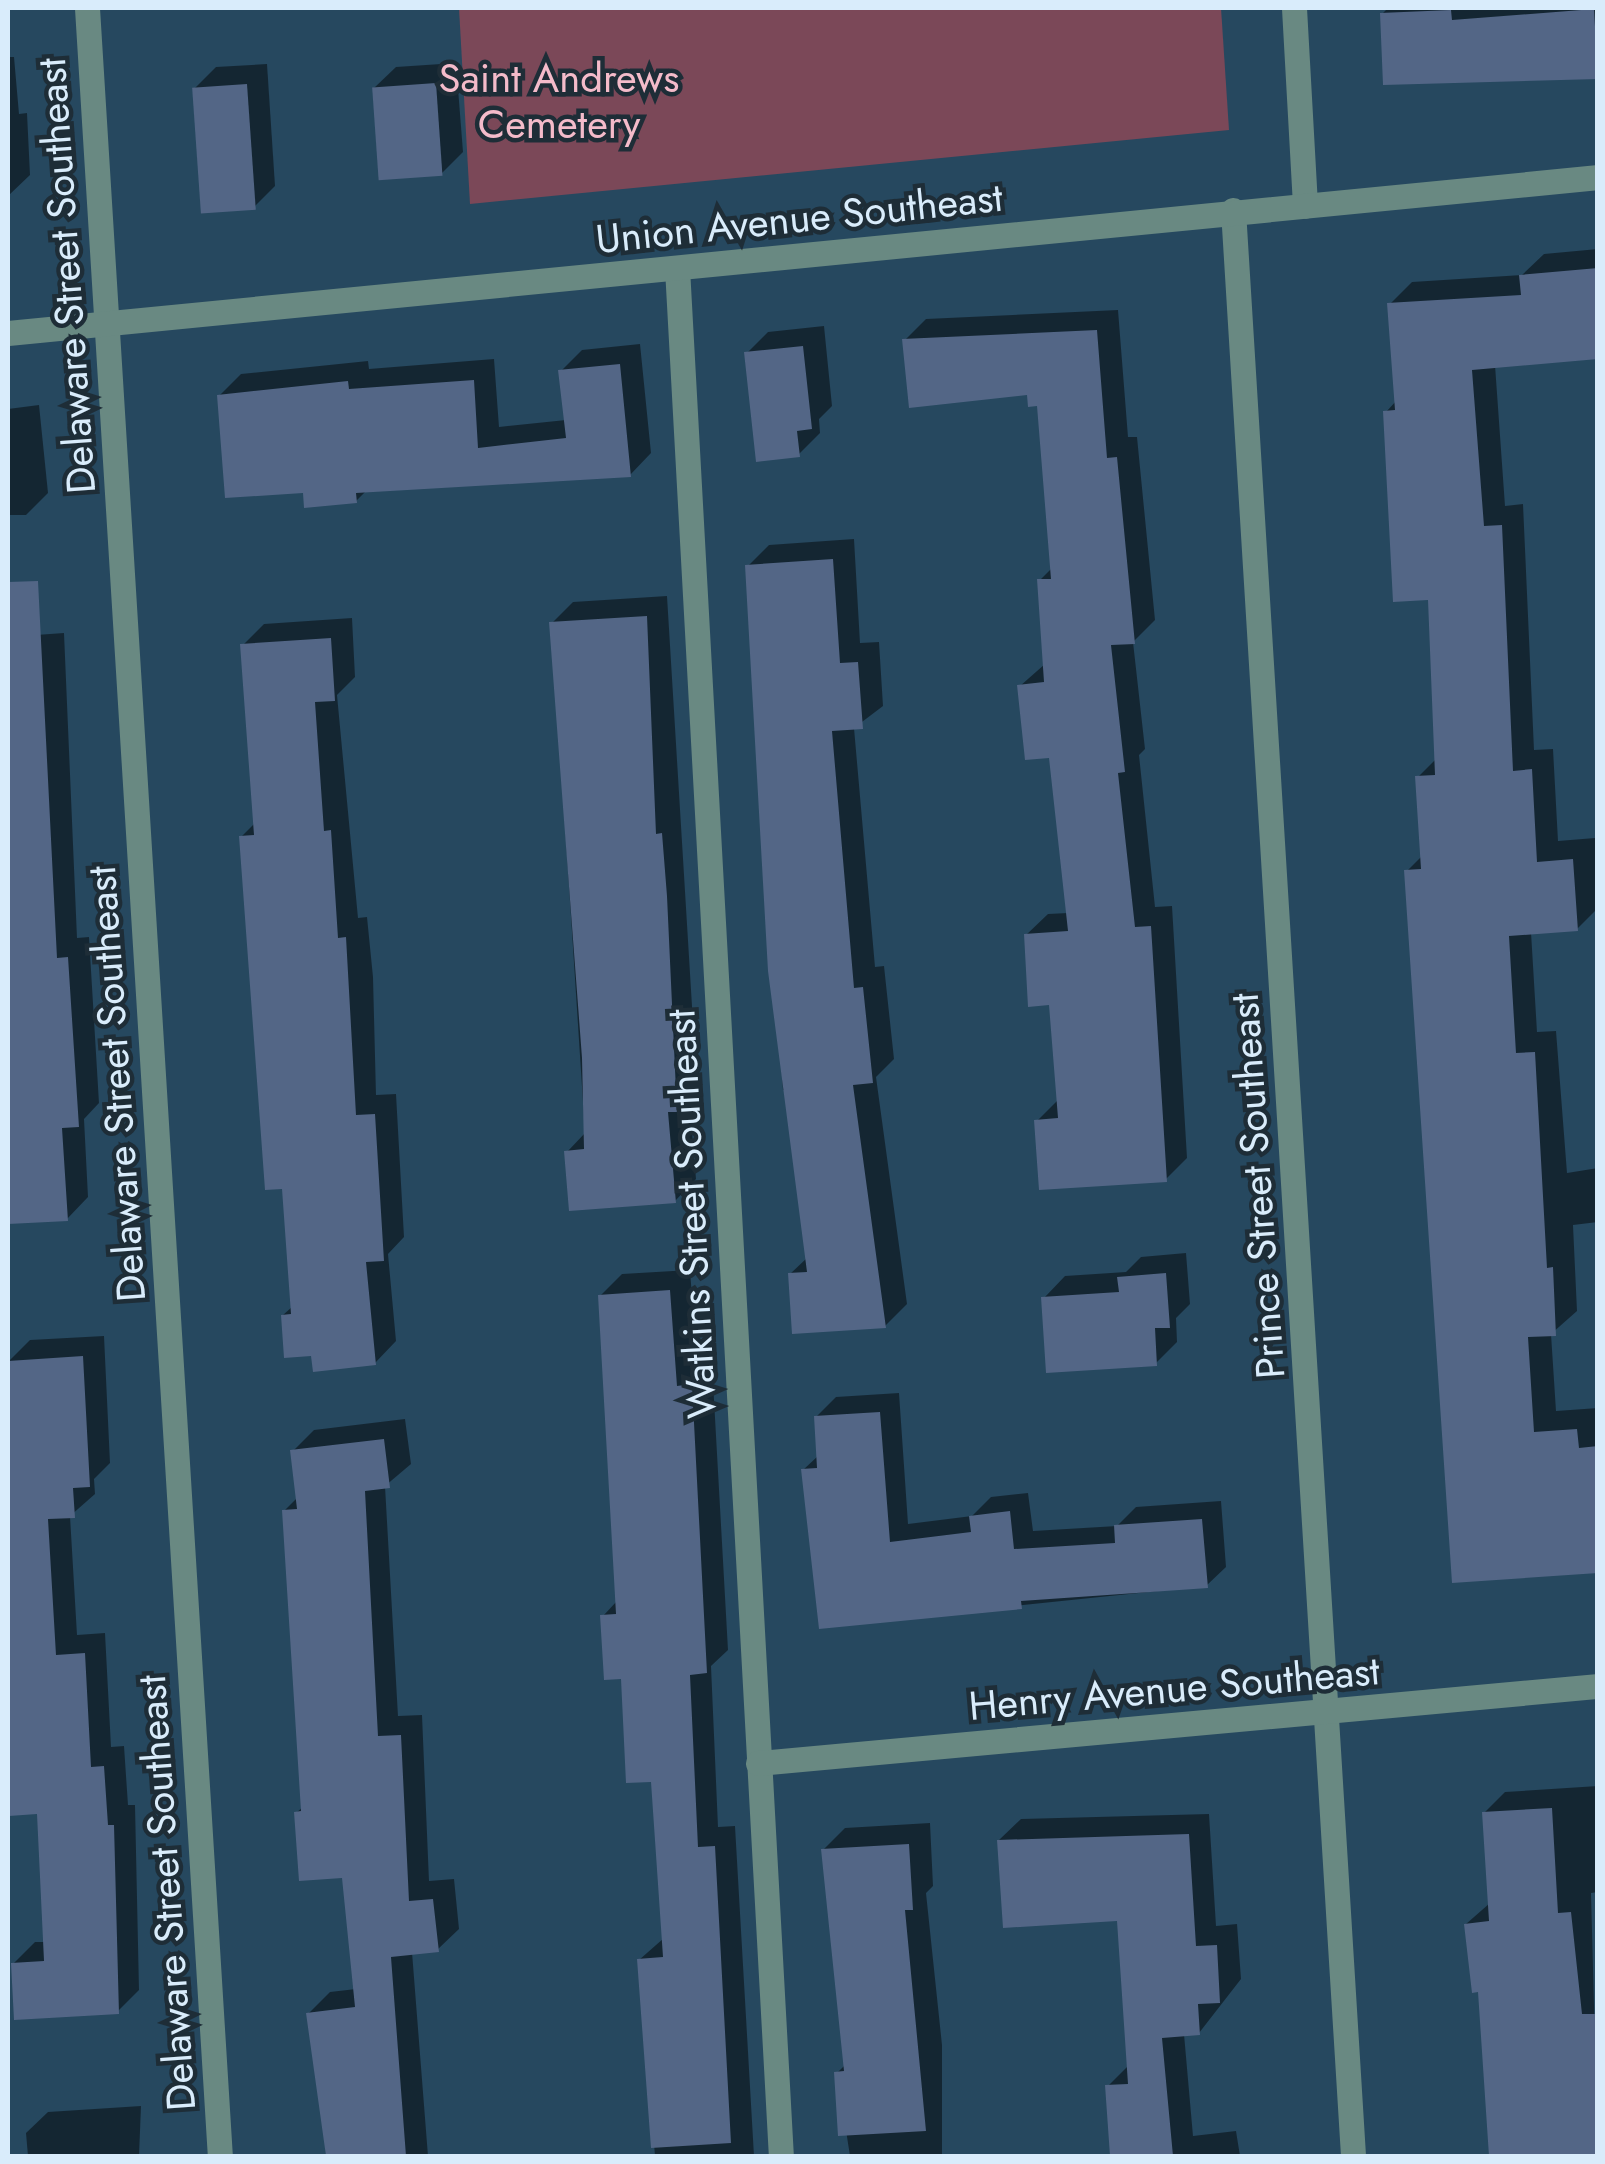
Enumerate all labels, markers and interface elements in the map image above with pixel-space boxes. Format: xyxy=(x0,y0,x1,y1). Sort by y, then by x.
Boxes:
park label: Saint Andrews Cemetery xyxy=(439,54,679,148)
street label: Delaware Street Southeast xyxy=(27,57,105,495)
street label: Union Avenue Southeast xyxy=(593,173,1005,263)
street label: Delaware Street Southeast xyxy=(77,865,155,1303)
street label: Prince Street Southeast xyxy=(1220,992,1294,1380)
street label: Watkins Street Southeast xyxy=(656,1008,726,1420)
street label: Henry Avenue Southeast xyxy=(967,1646,1381,1730)
street label: Delaware Street Southeast xyxy=(127,1674,205,2112)

